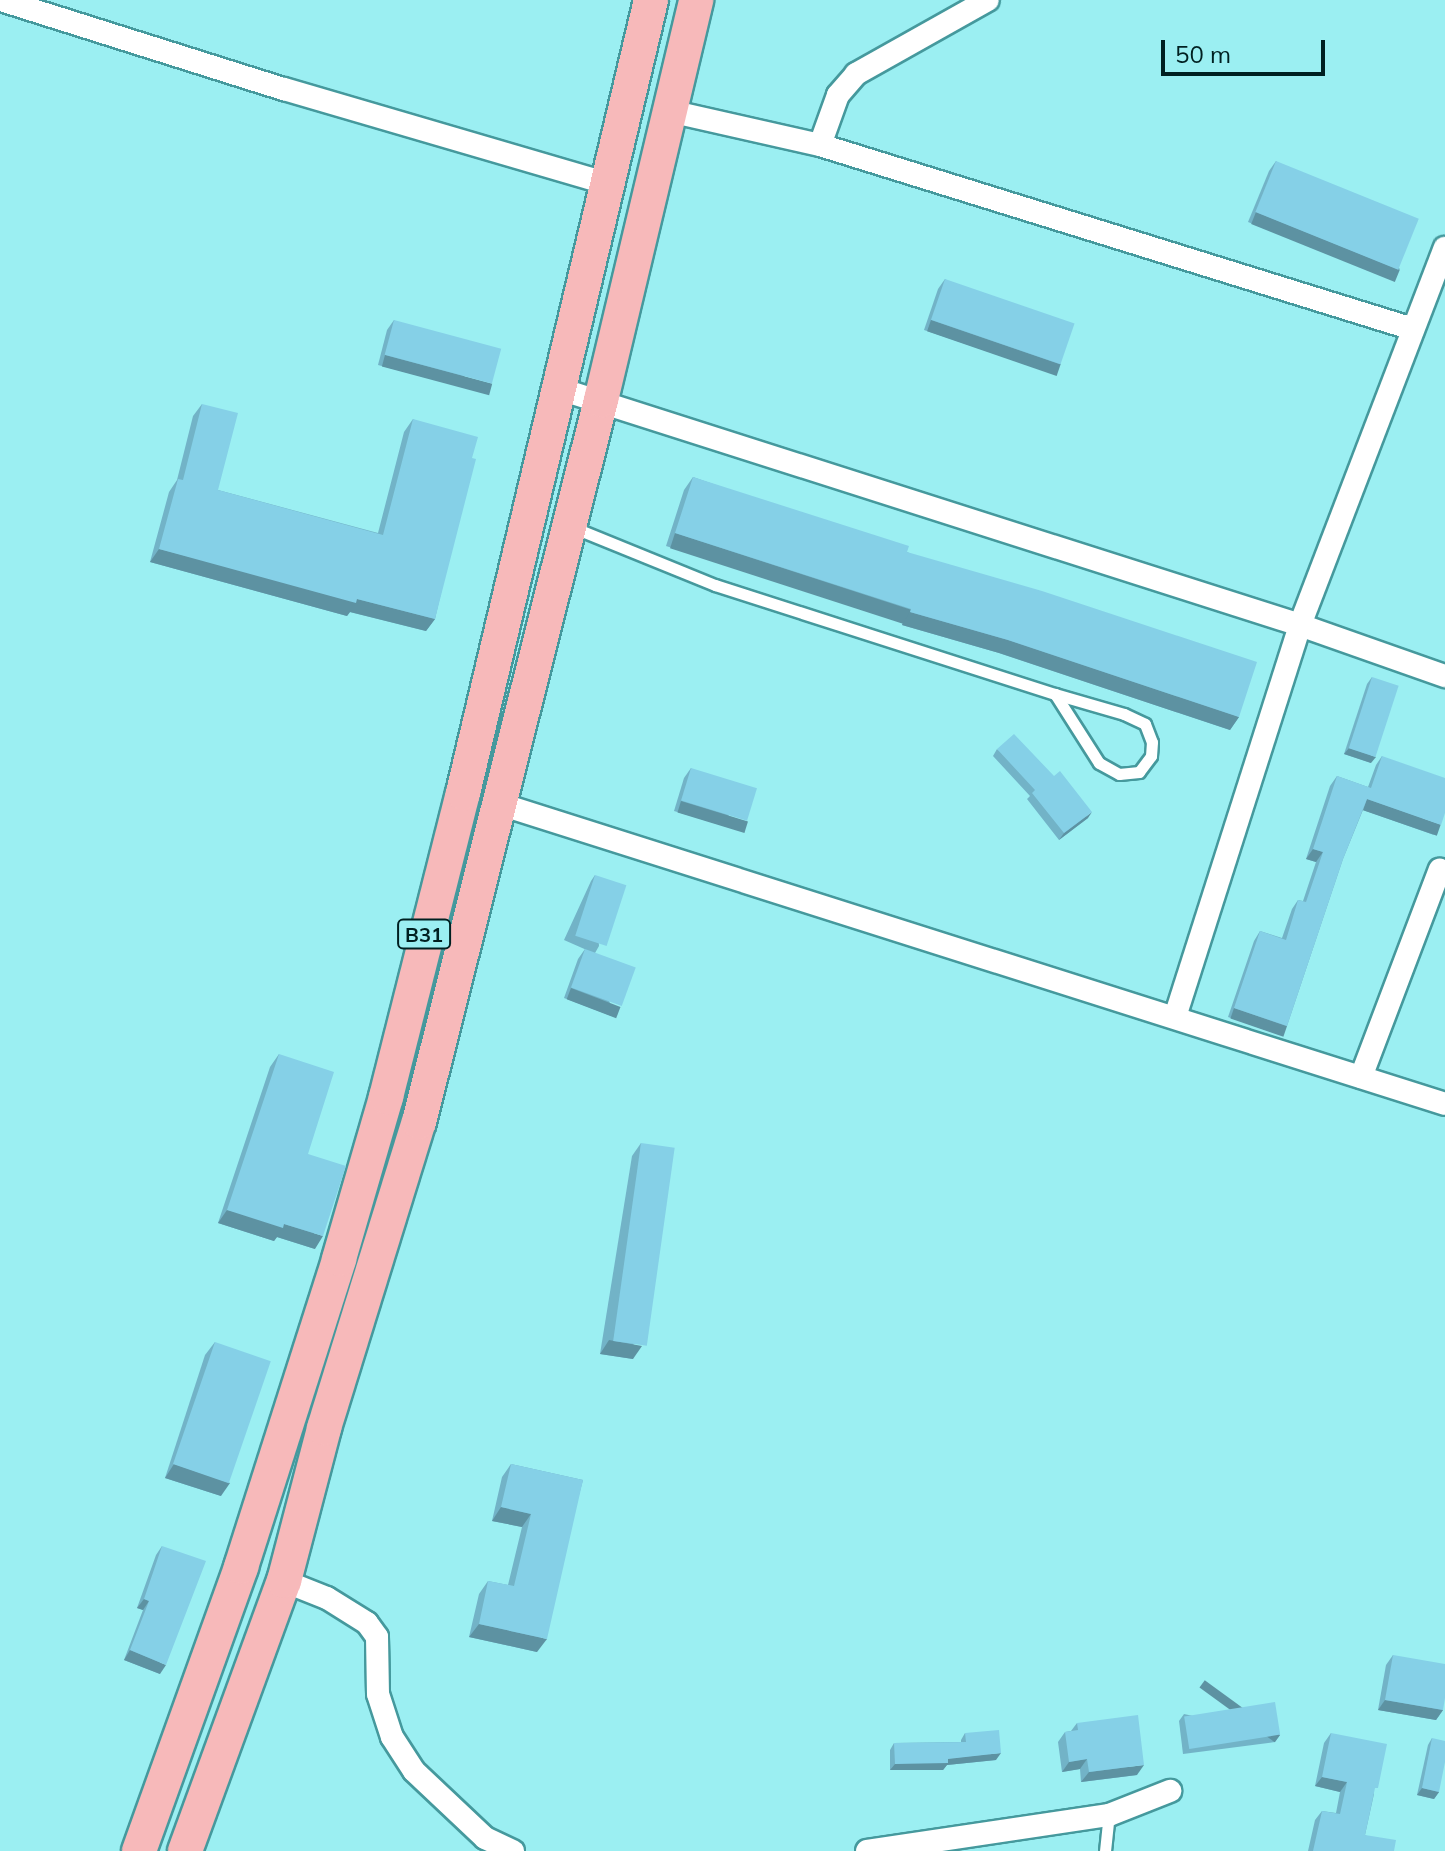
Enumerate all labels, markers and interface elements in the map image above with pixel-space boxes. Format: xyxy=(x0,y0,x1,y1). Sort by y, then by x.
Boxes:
scale bar xyxy=(1165,24,1329,74)
text: 50 m xyxy=(1175,39,1231,69)
road number: B31 xyxy=(396,918,452,950)

